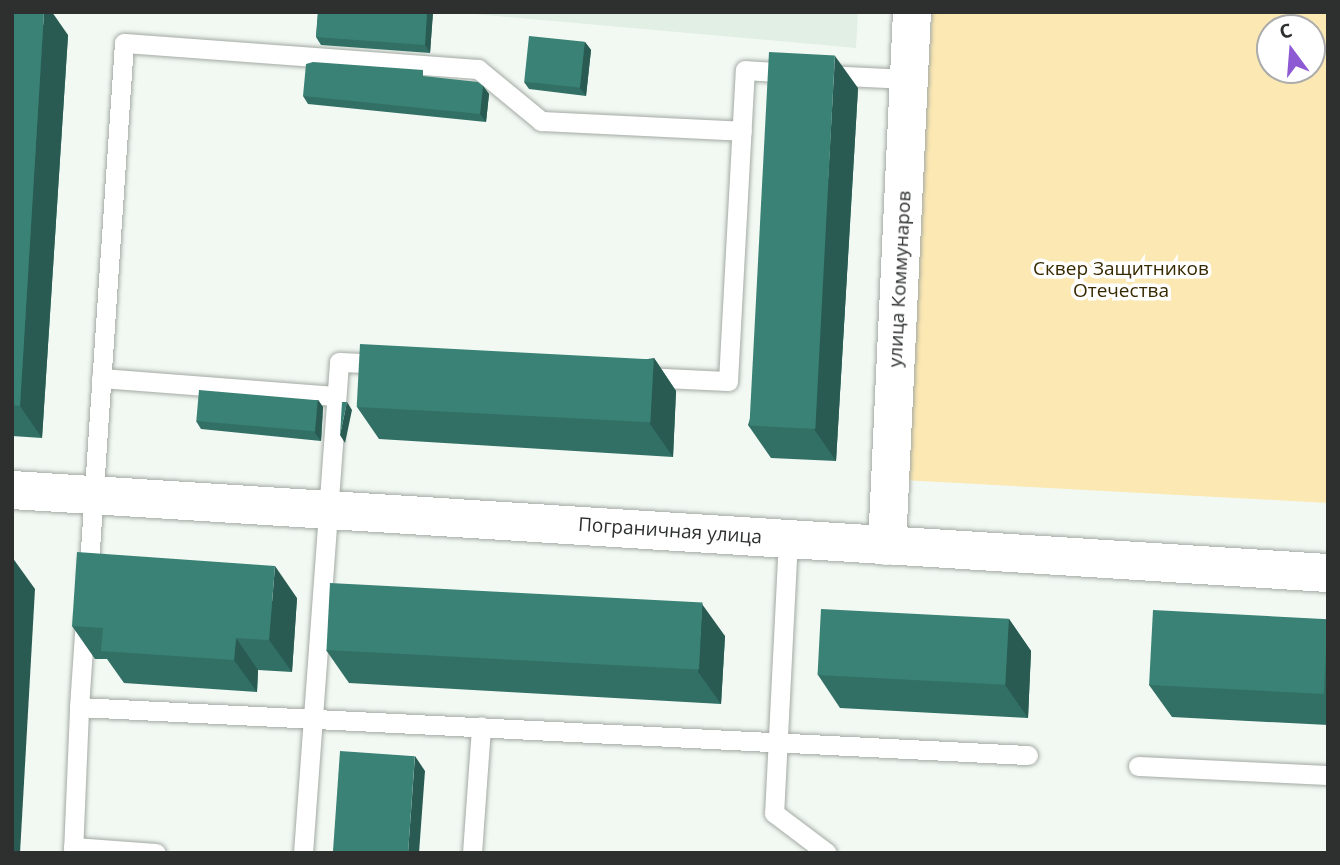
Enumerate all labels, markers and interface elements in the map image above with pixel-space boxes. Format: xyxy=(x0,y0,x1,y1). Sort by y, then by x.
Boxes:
north arrow xyxy=(1256,14,1326,84)
text: С xyxy=(1276,17,1295,45)
street label: улица Коммунаров xyxy=(884,190,916,368)
park label: Сквер Защитников Отечества xyxy=(1033,258,1209,302)
street label: Пограничная улица xyxy=(577,513,763,549)

